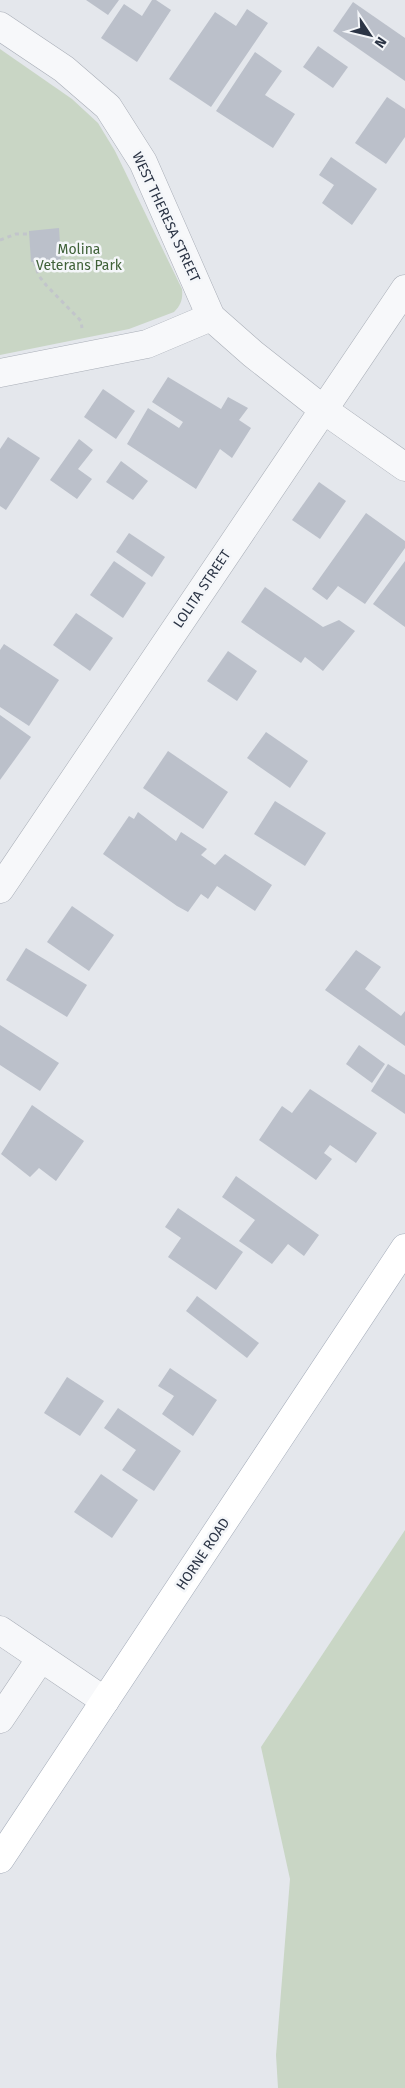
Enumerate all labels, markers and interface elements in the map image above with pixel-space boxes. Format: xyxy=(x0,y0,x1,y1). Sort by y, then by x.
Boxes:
north arrow xyxy=(345,10,395,60)
text: N xyxy=(371,33,390,51)
street label: WEST THERESA STREET xyxy=(128,149,204,286)
park label: Molina Veterans Park xyxy=(36,241,123,274)
street label: LOLITA STREET xyxy=(170,546,235,631)
street label: HORNE ROAD xyxy=(173,1515,233,1593)

